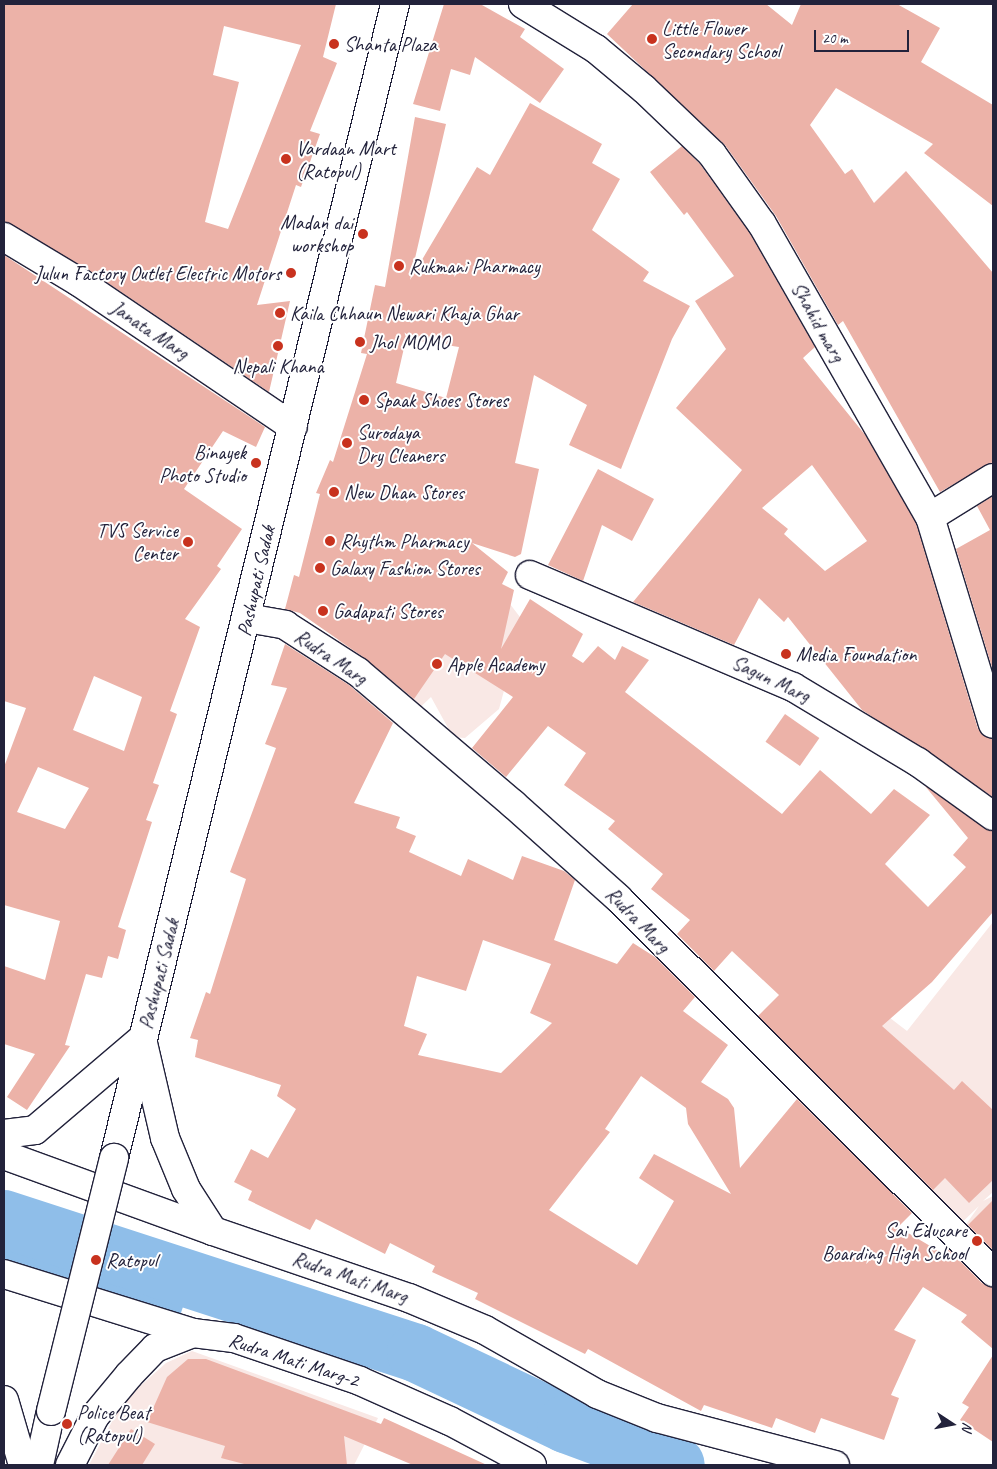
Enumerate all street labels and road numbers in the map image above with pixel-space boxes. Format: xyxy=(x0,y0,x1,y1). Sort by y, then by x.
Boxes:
street label: Shahid marg xyxy=(786,278,850,366)
street label: Janata Marg xyxy=(106,295,194,365)
street label: Pashupati Sadak xyxy=(232,523,280,639)
street label: Rudra Marg xyxy=(290,624,372,690)
street label: Sagun Marg xyxy=(728,650,814,708)
street label: Rudra Marg xyxy=(601,882,675,958)
street label: Pashupati Sadak xyxy=(134,916,184,1032)
street label: Rudra Mati Marg xyxy=(289,1246,411,1308)
street label: Rudra Mati Marg-2 xyxy=(225,1327,363,1393)

